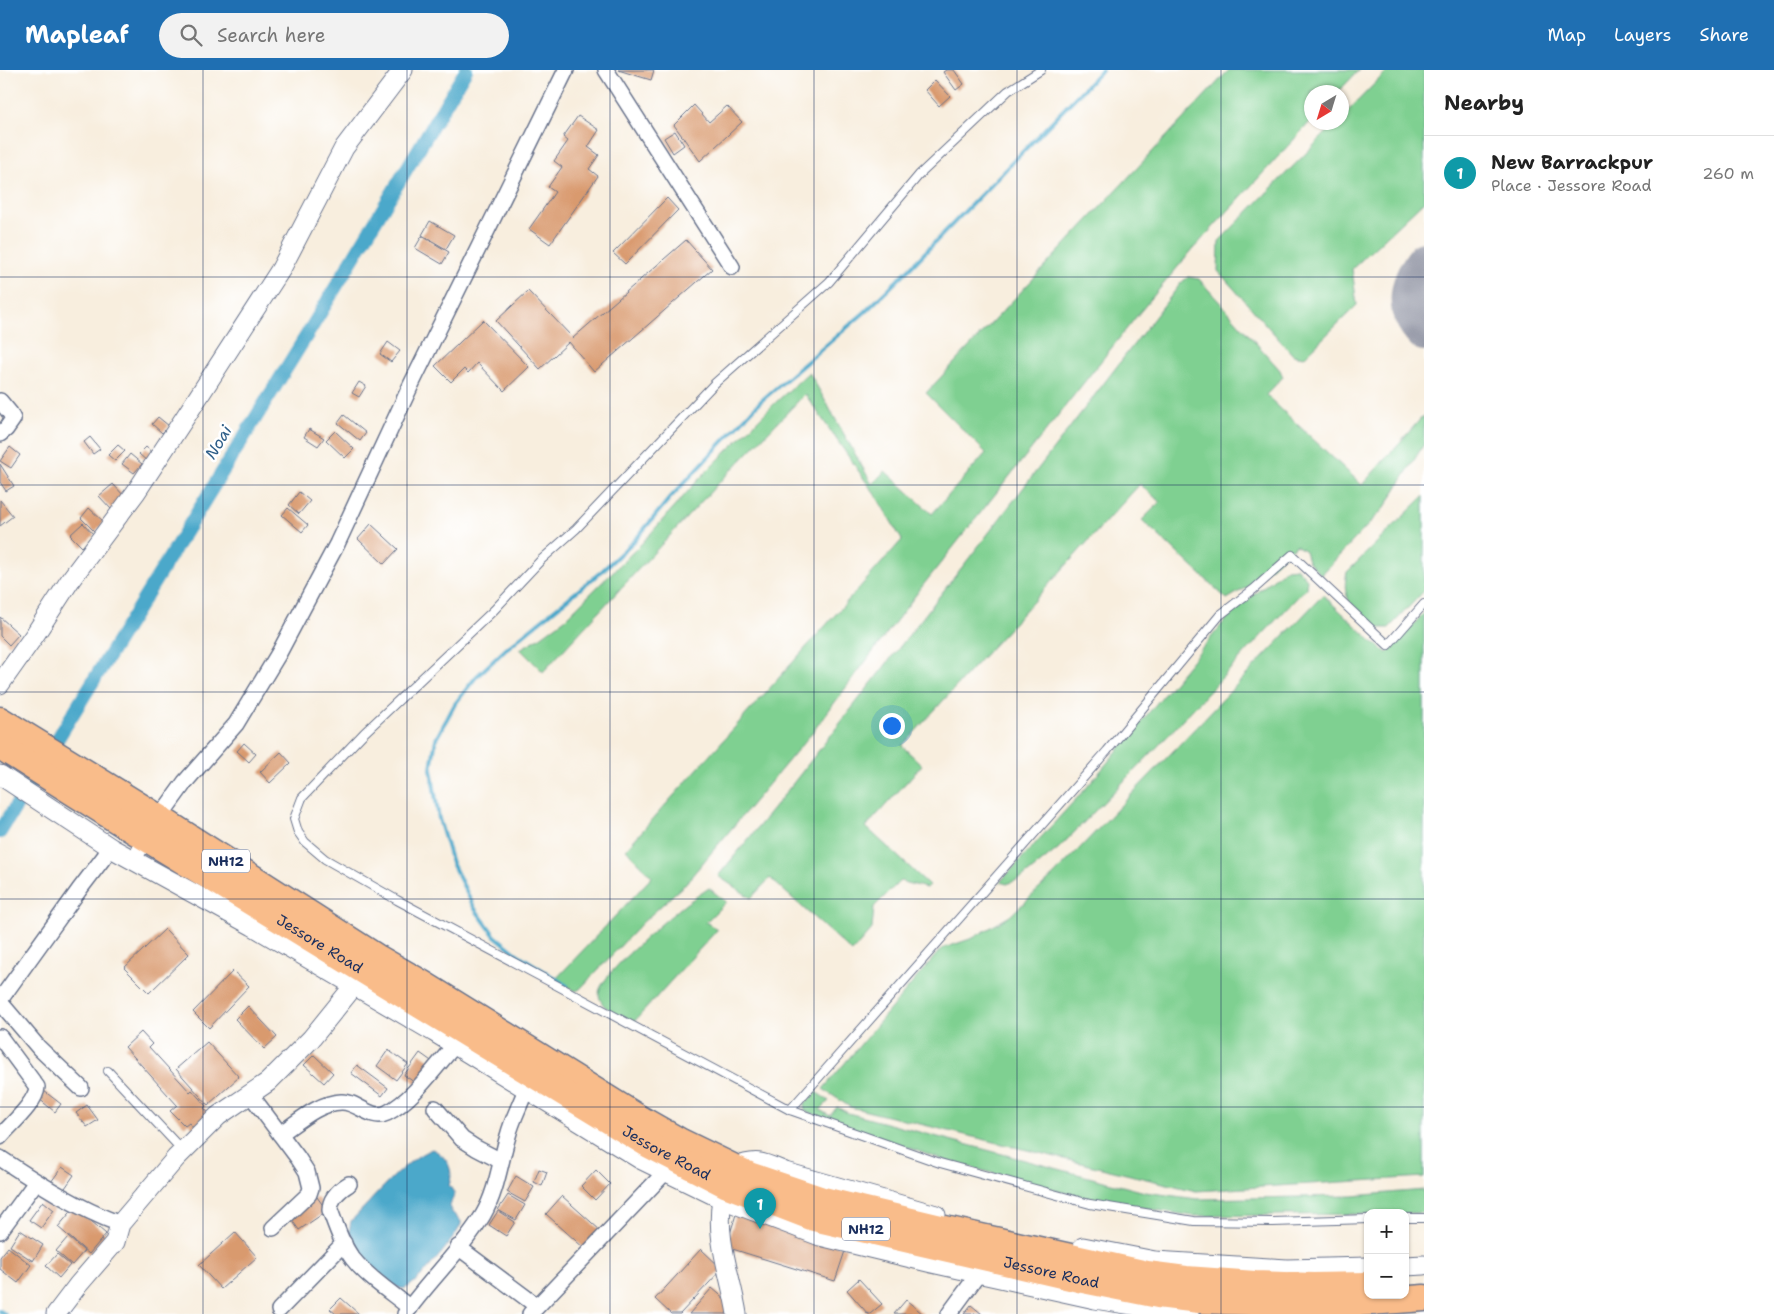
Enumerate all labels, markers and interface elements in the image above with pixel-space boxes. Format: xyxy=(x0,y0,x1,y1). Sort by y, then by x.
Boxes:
search box xyxy=(159,13,509,58)
text: Mapleaf xyxy=(25,19,129,51)
icon: search xyxy=(177,21,205,49)
text: Search here xyxy=(217,23,325,48)
text: Map xyxy=(1548,23,1586,47)
text: Layers xyxy=(1614,23,1671,47)
text: Share xyxy=(1699,23,1749,47)
north arrow xyxy=(1304,85,1349,130)
text: Nearby xyxy=(1444,89,1524,117)
text: New Barrackpur xyxy=(1491,150,1653,175)
text: 1 xyxy=(1456,163,1464,184)
text: 260 m xyxy=(1702,163,1754,184)
text: Place · Jessore Road xyxy=(1491,175,1652,196)
water label: Noai xyxy=(200,421,237,463)
your location xyxy=(879,713,905,739)
road number: NH12 xyxy=(202,849,250,872)
street label: Jessore Road xyxy=(273,910,367,978)
street label: Jessore Road xyxy=(618,1121,715,1185)
pin: 1 xyxy=(744,1188,776,1229)
map controls xyxy=(1364,1209,1409,1299)
button: + xyxy=(1364,1209,1409,1254)
road number: NH12 xyxy=(842,1218,890,1240)
street label: Jessore Road xyxy=(1001,1252,1101,1293)
button: − xyxy=(1364,1254,1409,1299)

